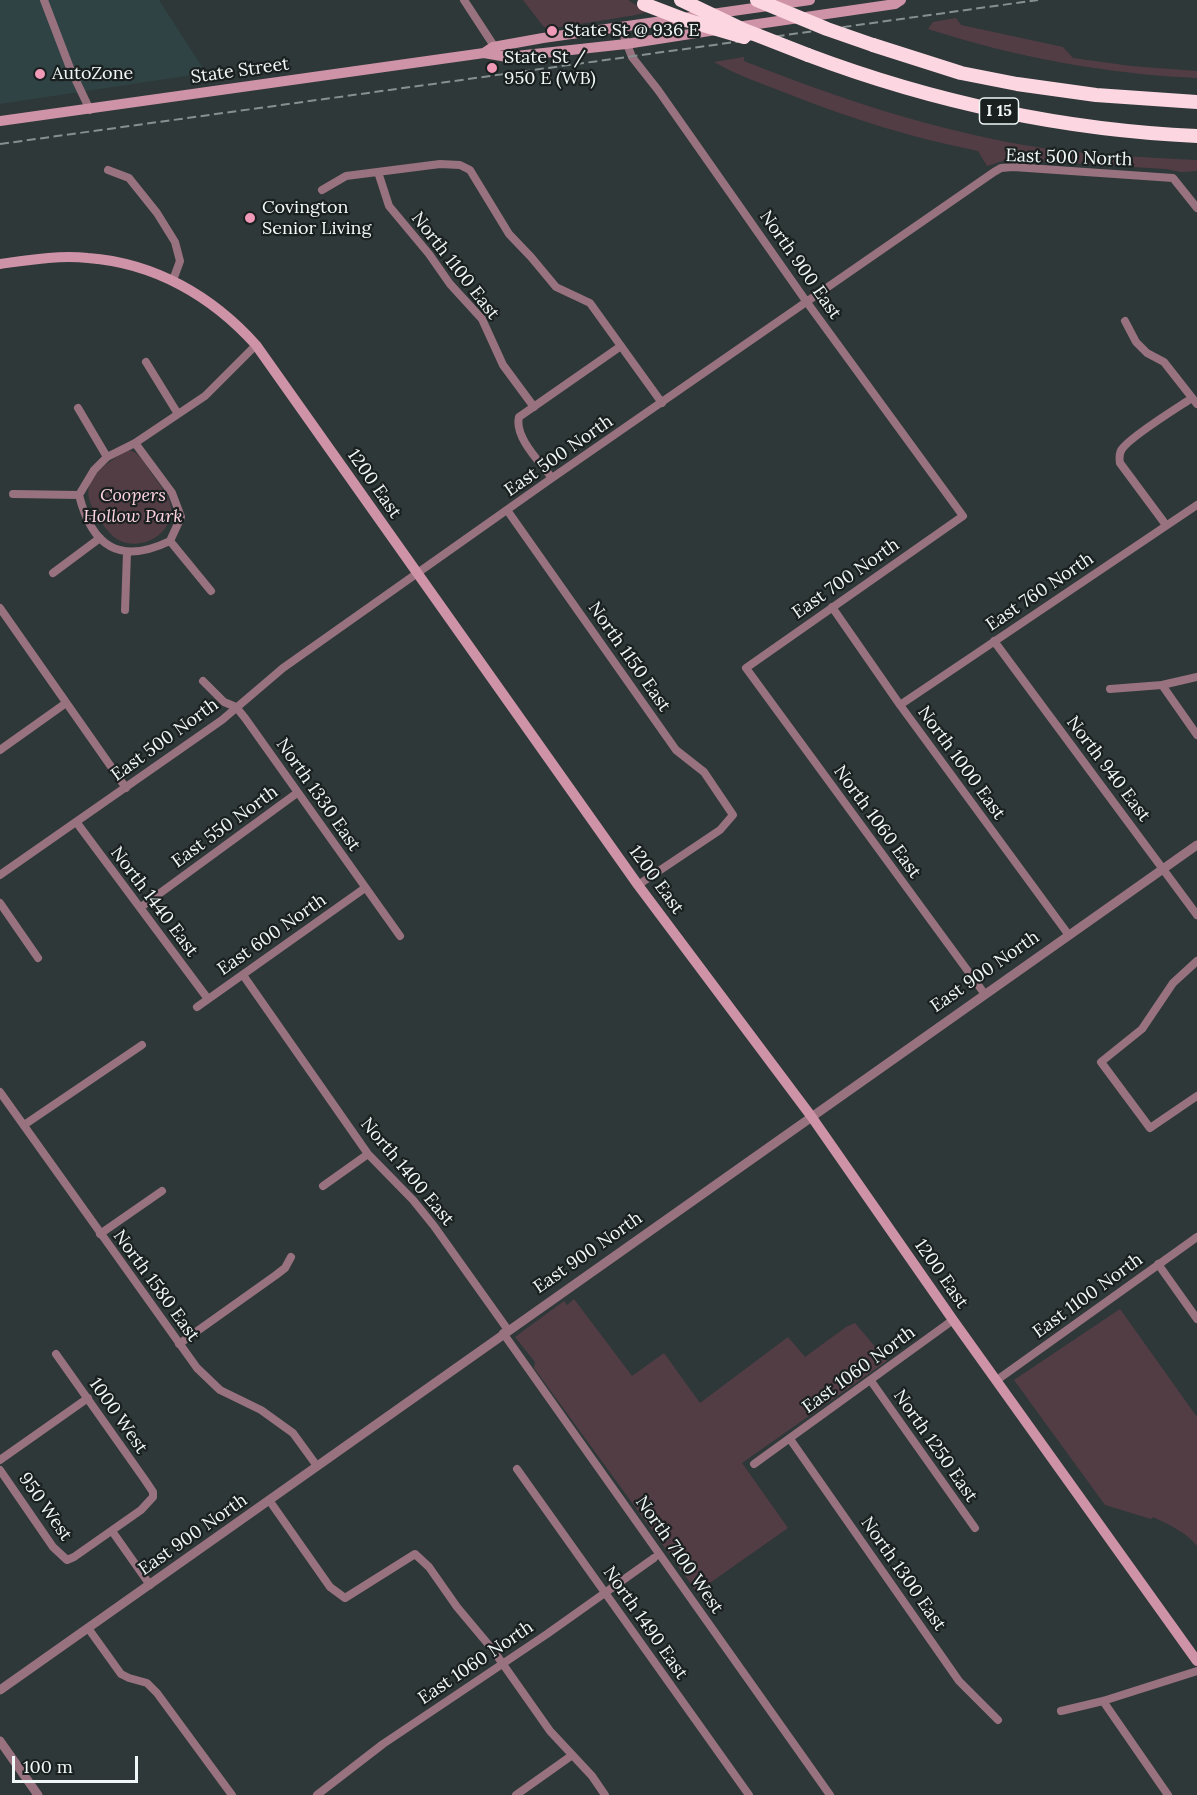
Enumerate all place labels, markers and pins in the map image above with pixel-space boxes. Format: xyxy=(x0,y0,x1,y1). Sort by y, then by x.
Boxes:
place label: State St @ 936 E xyxy=(564,20,699,42)
marker: State St @ 936 E xyxy=(545,24,559,38)
place label: State St / 950 E (WB) xyxy=(504,47,596,90)
marker: State St / 950 E (WB) xyxy=(485,61,499,75)
place label: AutoZone xyxy=(52,63,133,85)
marker: AutoZone xyxy=(33,67,47,81)
place label: Covington Senior Living xyxy=(262,197,371,240)
marker: Covington Senior Living xyxy=(243,211,257,225)

